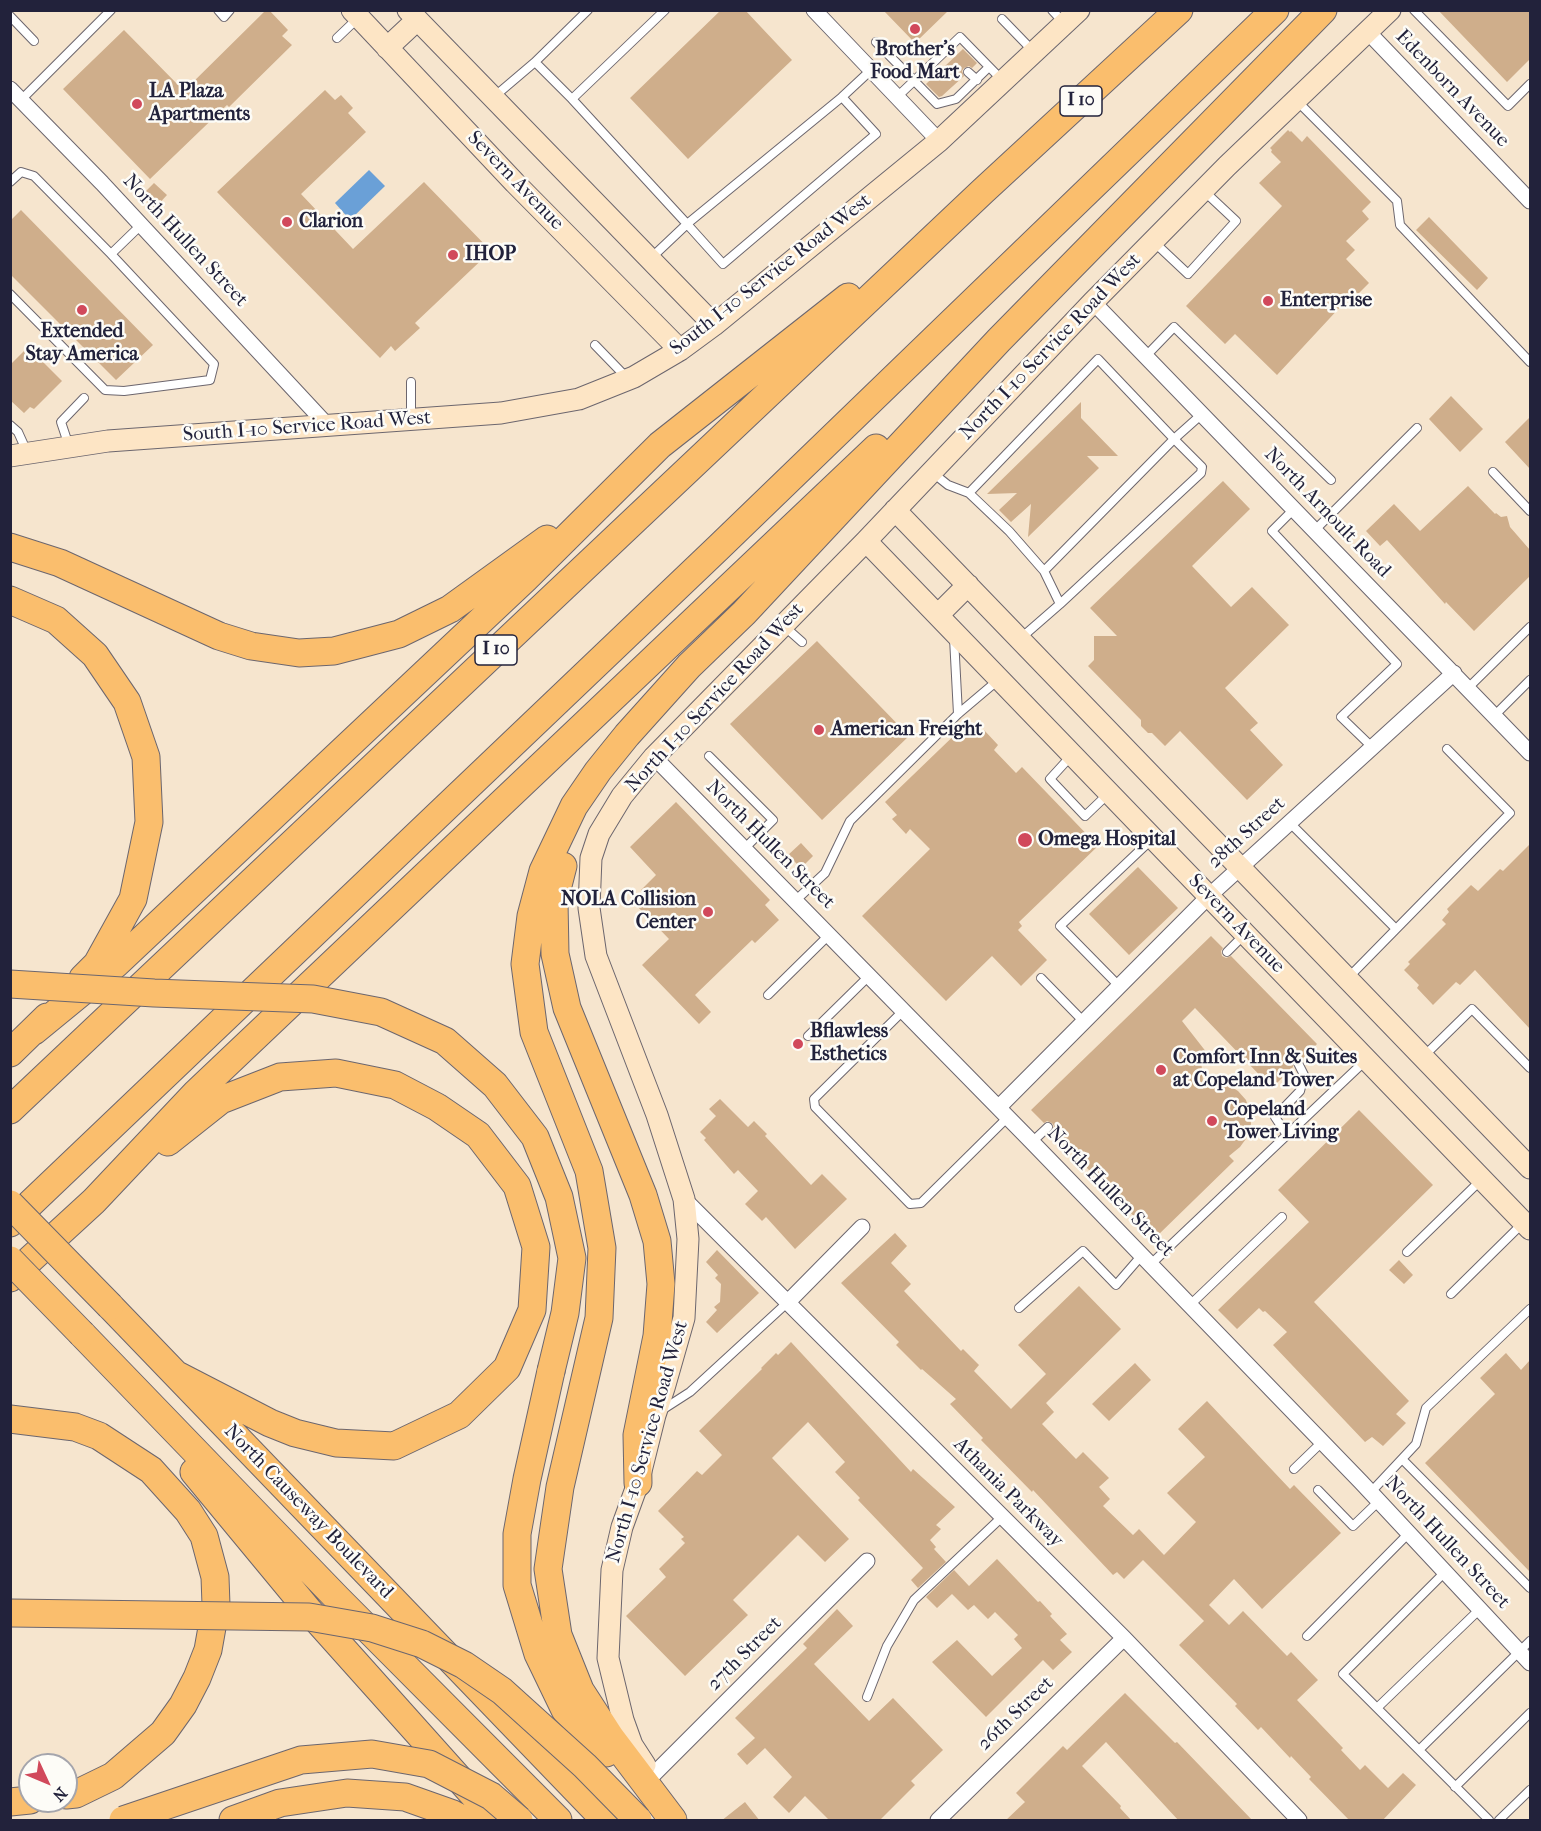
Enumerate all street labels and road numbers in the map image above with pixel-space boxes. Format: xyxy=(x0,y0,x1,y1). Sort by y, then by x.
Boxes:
street label: Edenborn Avenue xyxy=(1390,25,1514,153)
road number: I 10 xyxy=(1060,86,1102,116)
street label: Severn Avenue xyxy=(462,126,568,236)
street label: North Hullen Street xyxy=(117,170,253,312)
street label: South I-10 Service Road West xyxy=(666,189,876,361)
street label: North I-10 Service Road West xyxy=(955,249,1147,445)
street label: South I-10 Service Road West xyxy=(182,406,432,448)
street label: North Arnoult Road xyxy=(1259,443,1395,583)
street label: North I-10 Service Road West xyxy=(621,598,809,798)
road number: I 10 xyxy=(475,635,517,665)
street label: North Hullen Street xyxy=(701,776,839,914)
street label: 28th Street xyxy=(1203,792,1291,874)
street label: Severn Avenue xyxy=(1183,869,1289,979)
street label: North Hullen Street xyxy=(1041,1122,1179,1262)
street label: North I-10 Service Road West xyxy=(602,1318,694,1566)
street label: North Causeway Boulevard xyxy=(218,1420,398,1604)
street label: Athania Parkway xyxy=(948,1433,1068,1553)
street label: North Hullen Street xyxy=(1379,1472,1515,1614)
street label: 27th Street xyxy=(703,1612,787,1696)
street label: 26th Street xyxy=(973,1672,1059,1756)

